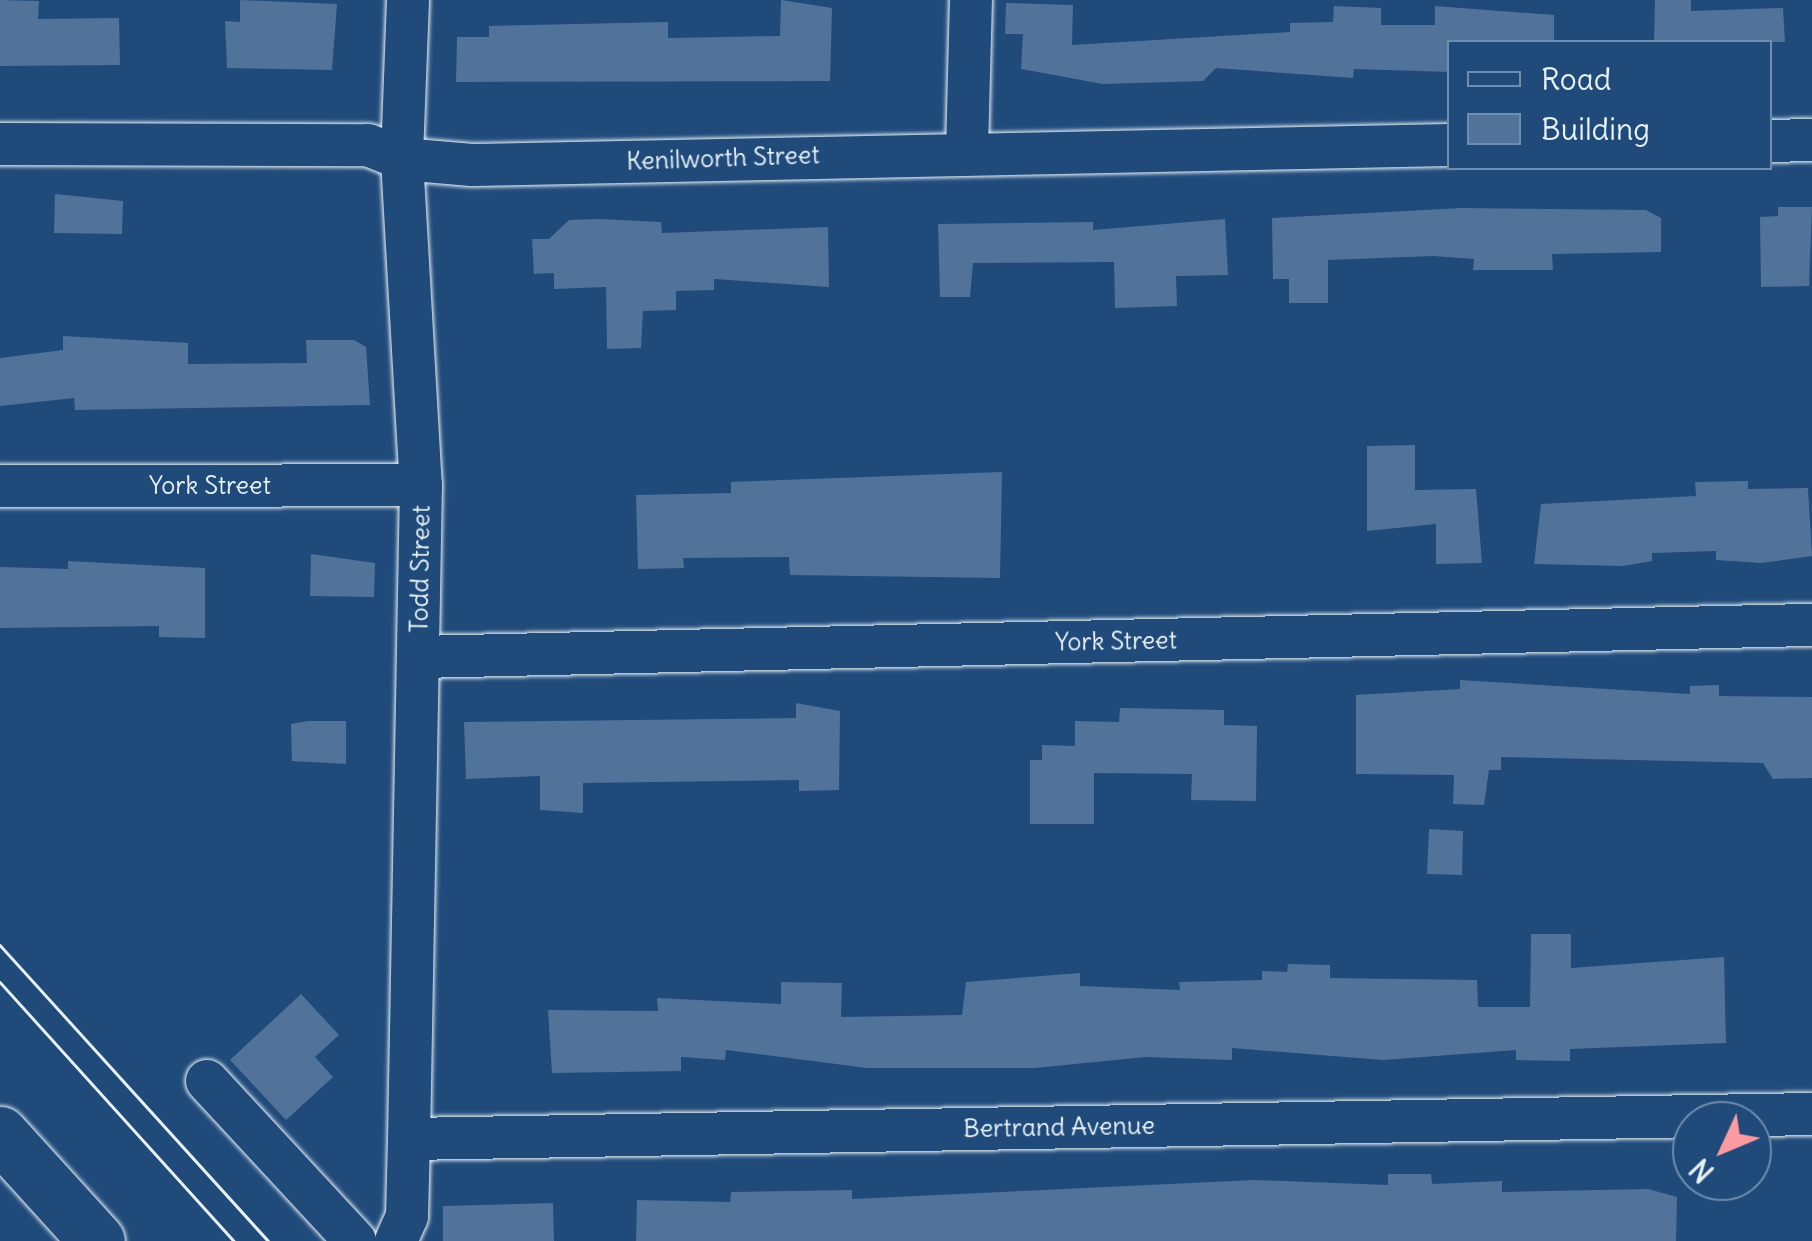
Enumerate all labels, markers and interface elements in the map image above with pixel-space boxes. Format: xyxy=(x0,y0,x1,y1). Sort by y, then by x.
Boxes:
legend xyxy=(1447,40,1772,170)
text: Road xyxy=(1541,60,1611,98)
text: Building xyxy=(1541,110,1650,148)
street label: Kenilworth Street xyxy=(626,140,820,176)
street label: York Street xyxy=(149,470,271,500)
street label: Todd Street xyxy=(404,505,436,633)
street label: York Street xyxy=(1055,625,1177,657)
north arrow xyxy=(1672,1101,1772,1201)
street label: Bertrand Avenue xyxy=(963,1110,1155,1144)
text: N xyxy=(1682,1151,1722,1190)

